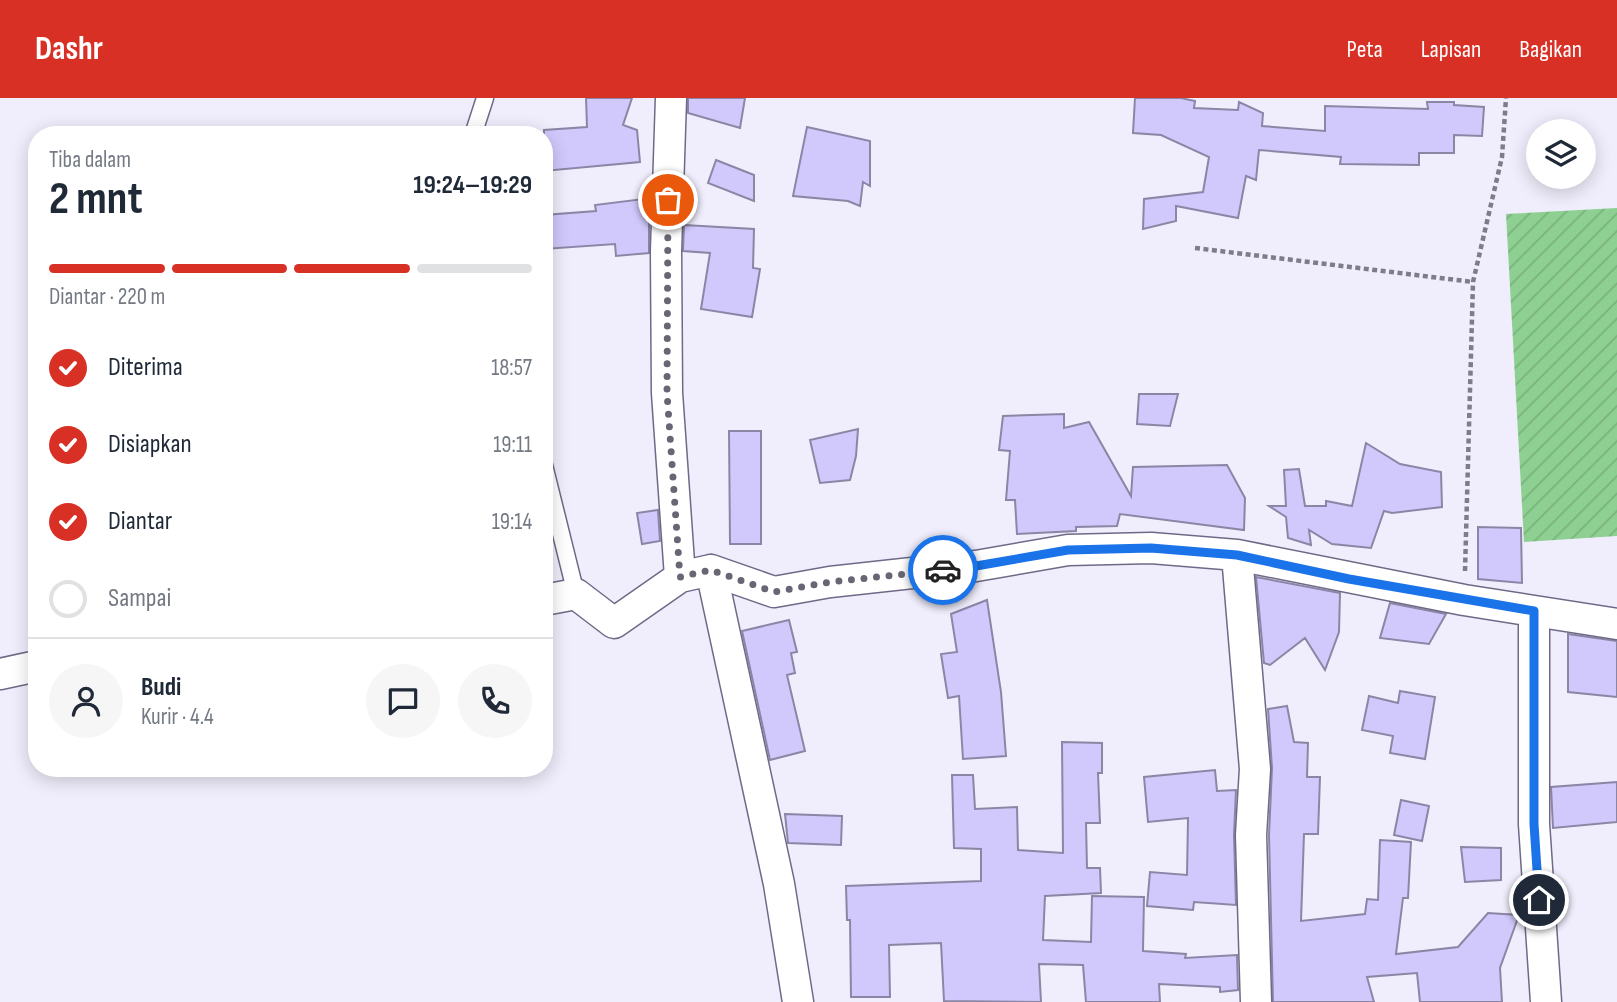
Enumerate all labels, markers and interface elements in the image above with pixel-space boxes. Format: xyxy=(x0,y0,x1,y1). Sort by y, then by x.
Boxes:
text: Dashr xyxy=(35,29,103,69)
text: Peta xyxy=(1347,35,1383,64)
text: Lapisan xyxy=(1421,35,1481,64)
text: Bagikan xyxy=(1519,35,1582,64)
map controls xyxy=(1526,119,1596,189)
button: layers xyxy=(1526,119,1596,189)
text: Tiba dalam xyxy=(49,146,131,174)
text: 19:24–19:29 xyxy=(413,170,532,201)
pin xyxy=(638,170,698,230)
text: 2 mnt xyxy=(49,172,143,227)
icon: bag xyxy=(649,181,687,219)
text: Diantar · 220 m xyxy=(49,283,165,311)
icon: check xyxy=(49,349,87,387)
text: Diterima xyxy=(108,352,183,383)
text: 18:57 xyxy=(491,354,532,382)
icon: check xyxy=(49,426,87,464)
text: Disiapkan xyxy=(108,429,192,460)
text: 19:11 xyxy=(493,431,532,459)
icon: check xyxy=(49,503,87,541)
text: Diantar xyxy=(108,506,172,537)
text: 19:14 xyxy=(492,508,532,536)
courier xyxy=(908,535,978,605)
icon: car xyxy=(924,551,962,589)
text: Sampai xyxy=(108,583,171,614)
button: person xyxy=(49,664,123,738)
button: chat xyxy=(366,664,440,738)
button: phone xyxy=(458,664,532,738)
text: Budi xyxy=(141,672,181,703)
text: Kurir · 4.4 xyxy=(141,703,214,731)
pin xyxy=(1509,870,1569,930)
icon: home xyxy=(1520,881,1558,919)

